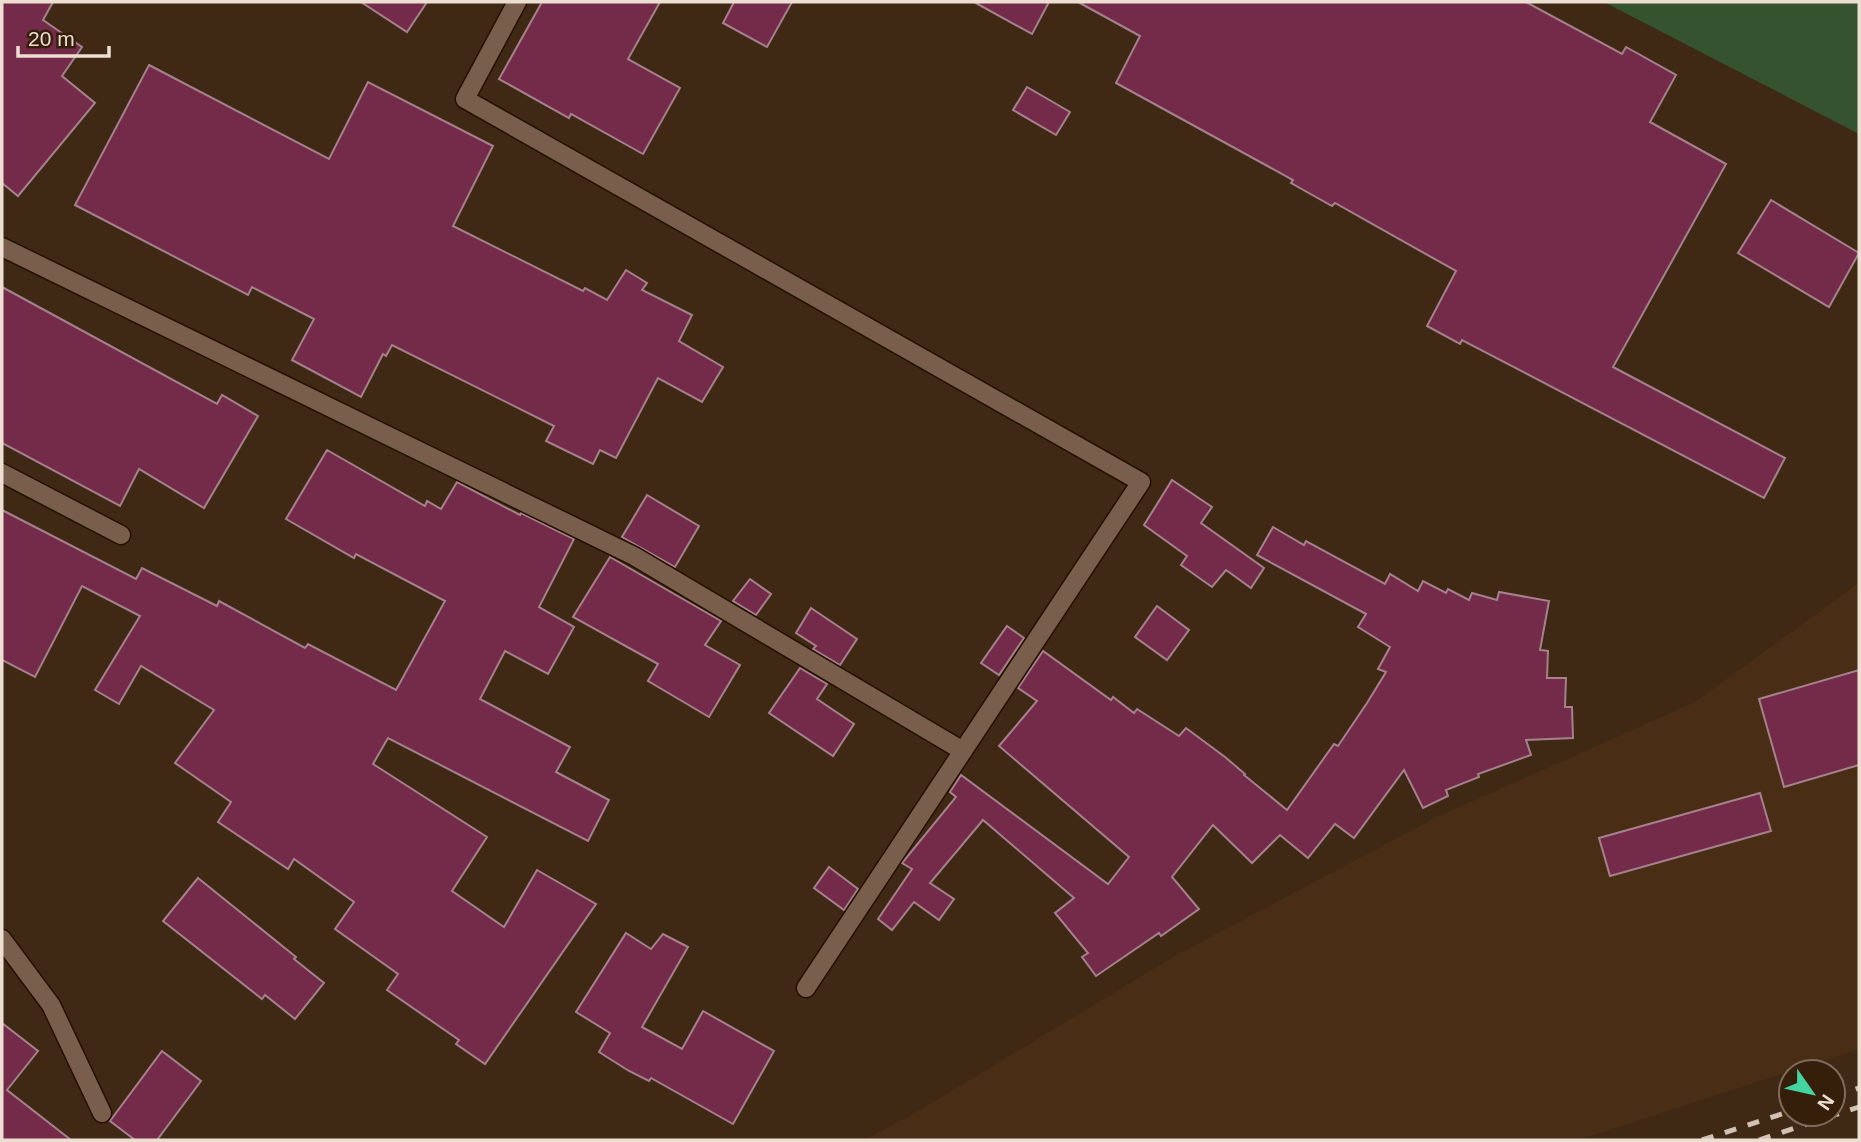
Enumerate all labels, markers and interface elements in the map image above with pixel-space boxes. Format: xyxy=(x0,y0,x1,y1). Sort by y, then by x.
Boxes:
scale bar xyxy=(18,14,108,58)
text: 20 m xyxy=(28,27,75,50)
north arrow xyxy=(1777,1058,1847,1128)
text: N xyxy=(1813,1091,1838,1114)

